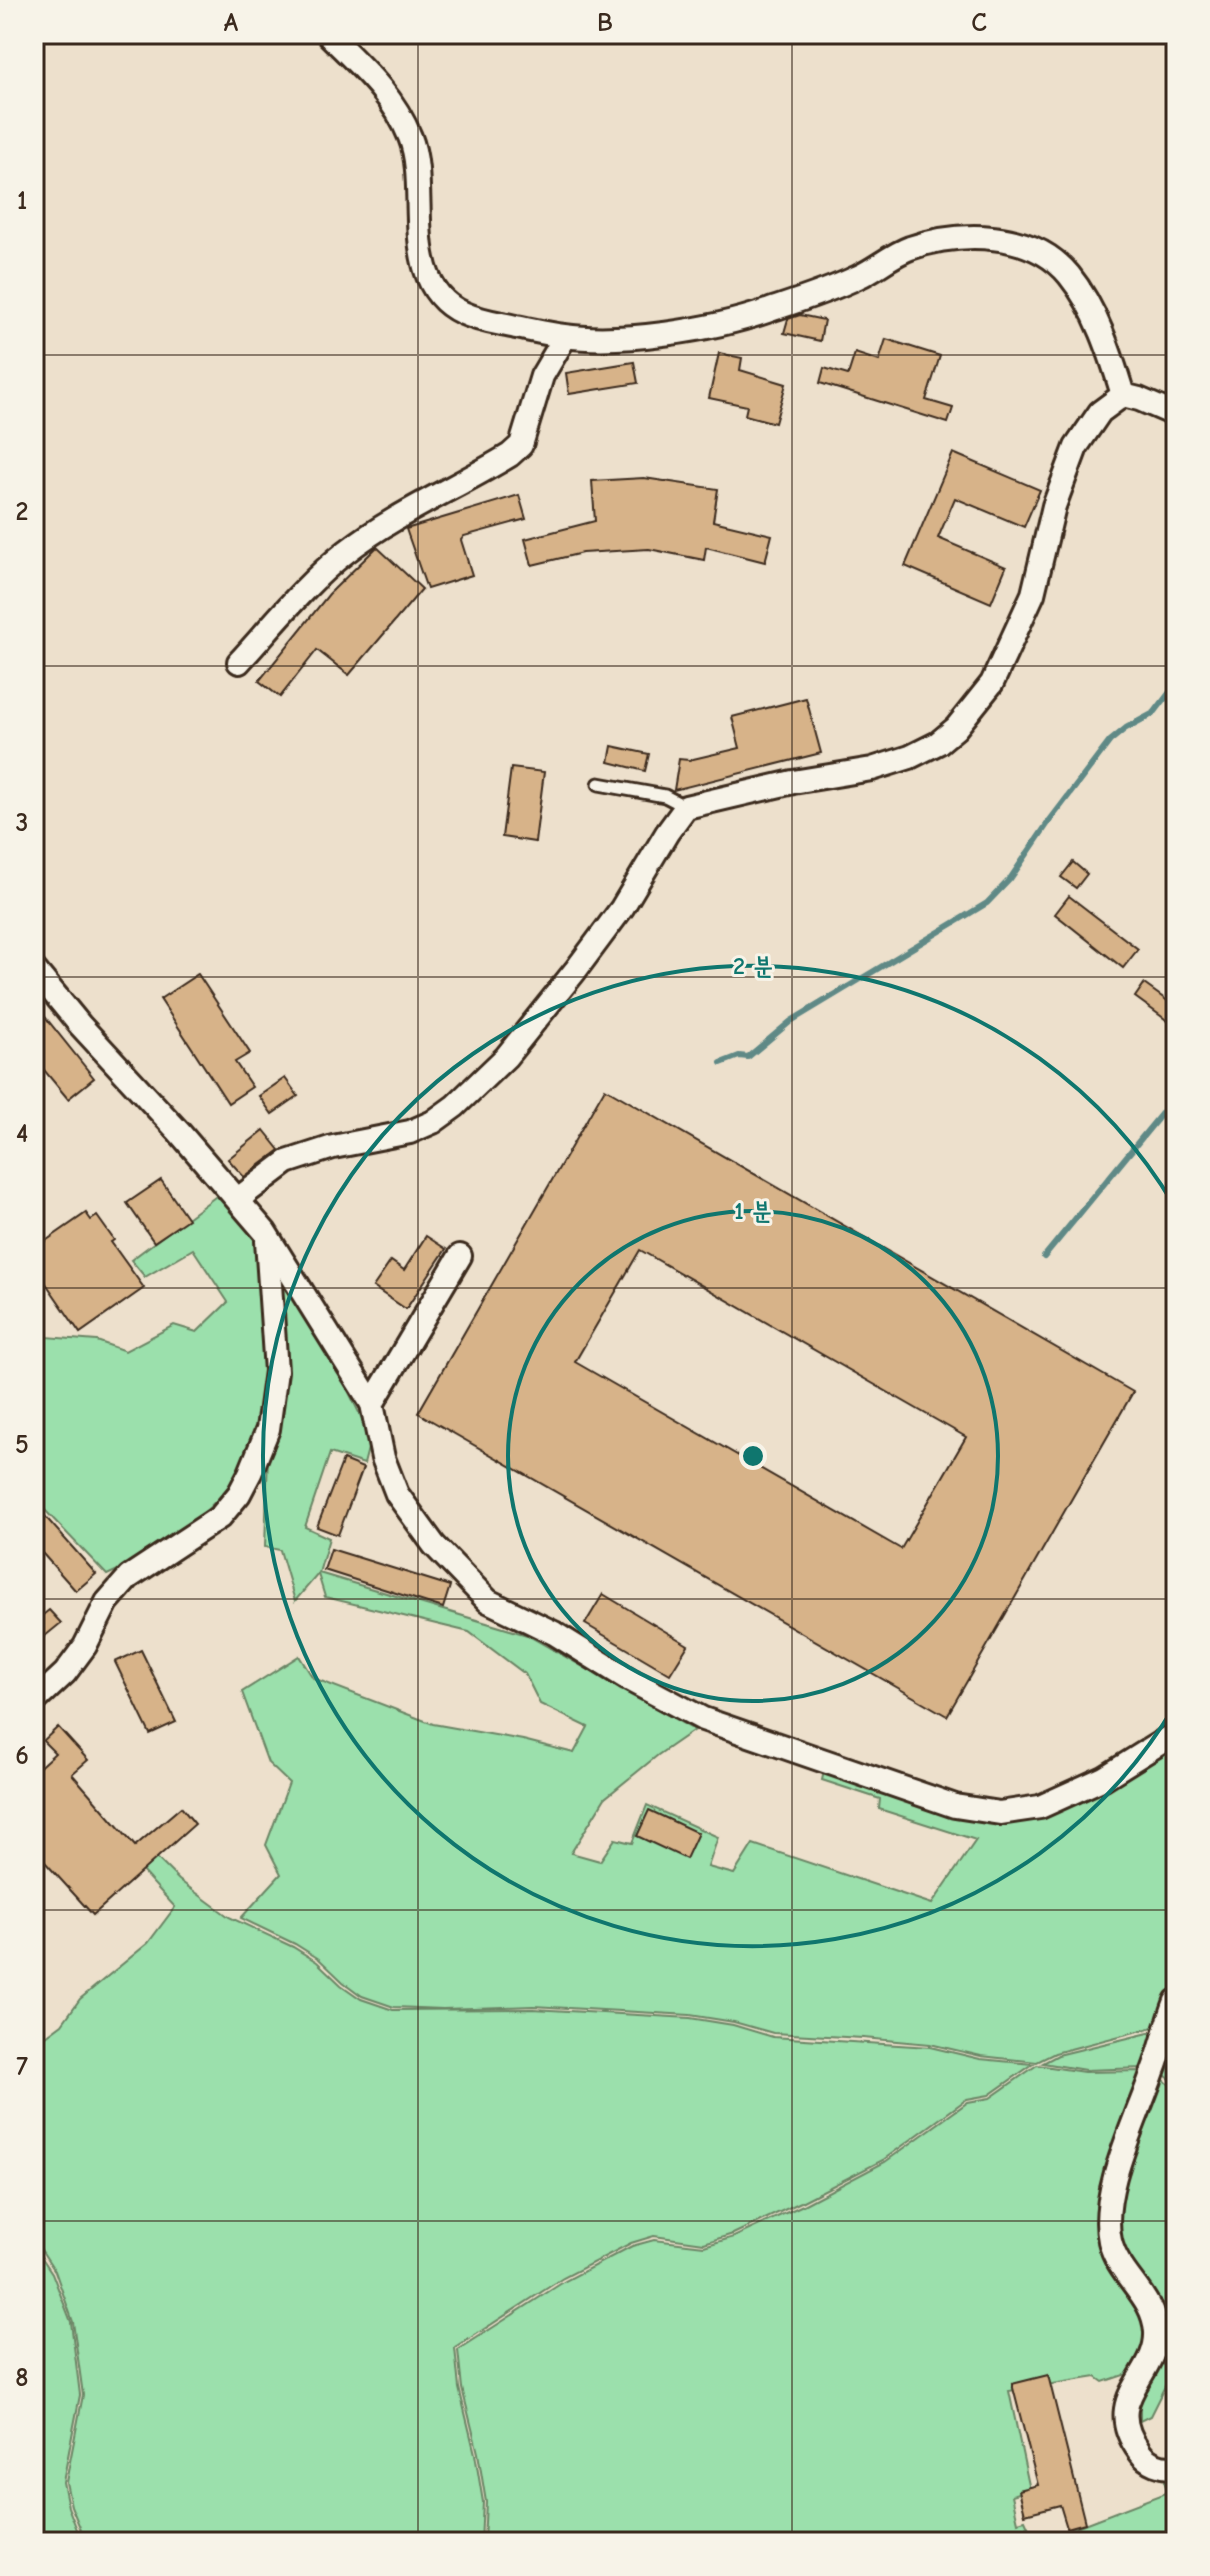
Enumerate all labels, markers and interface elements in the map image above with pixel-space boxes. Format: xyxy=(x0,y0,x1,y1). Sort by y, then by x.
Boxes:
text: A xyxy=(224,8,239,38)
text: B xyxy=(597,8,613,38)
text: C xyxy=(971,8,987,38)
text: 1 xyxy=(17,186,27,216)
text: 2 xyxy=(16,497,28,527)
text: 3 xyxy=(16,808,28,838)
text: 2 분 xyxy=(733,952,773,980)
text: 4 xyxy=(16,1119,28,1149)
text: 1 분 xyxy=(734,1197,772,1225)
text: 5 xyxy=(15,1430,29,1460)
centre of rings xyxy=(739,1442,767,1470)
text: 6 xyxy=(15,1741,29,1771)
text: 7 xyxy=(16,2052,28,2082)
text: 8 xyxy=(15,2363,29,2393)

